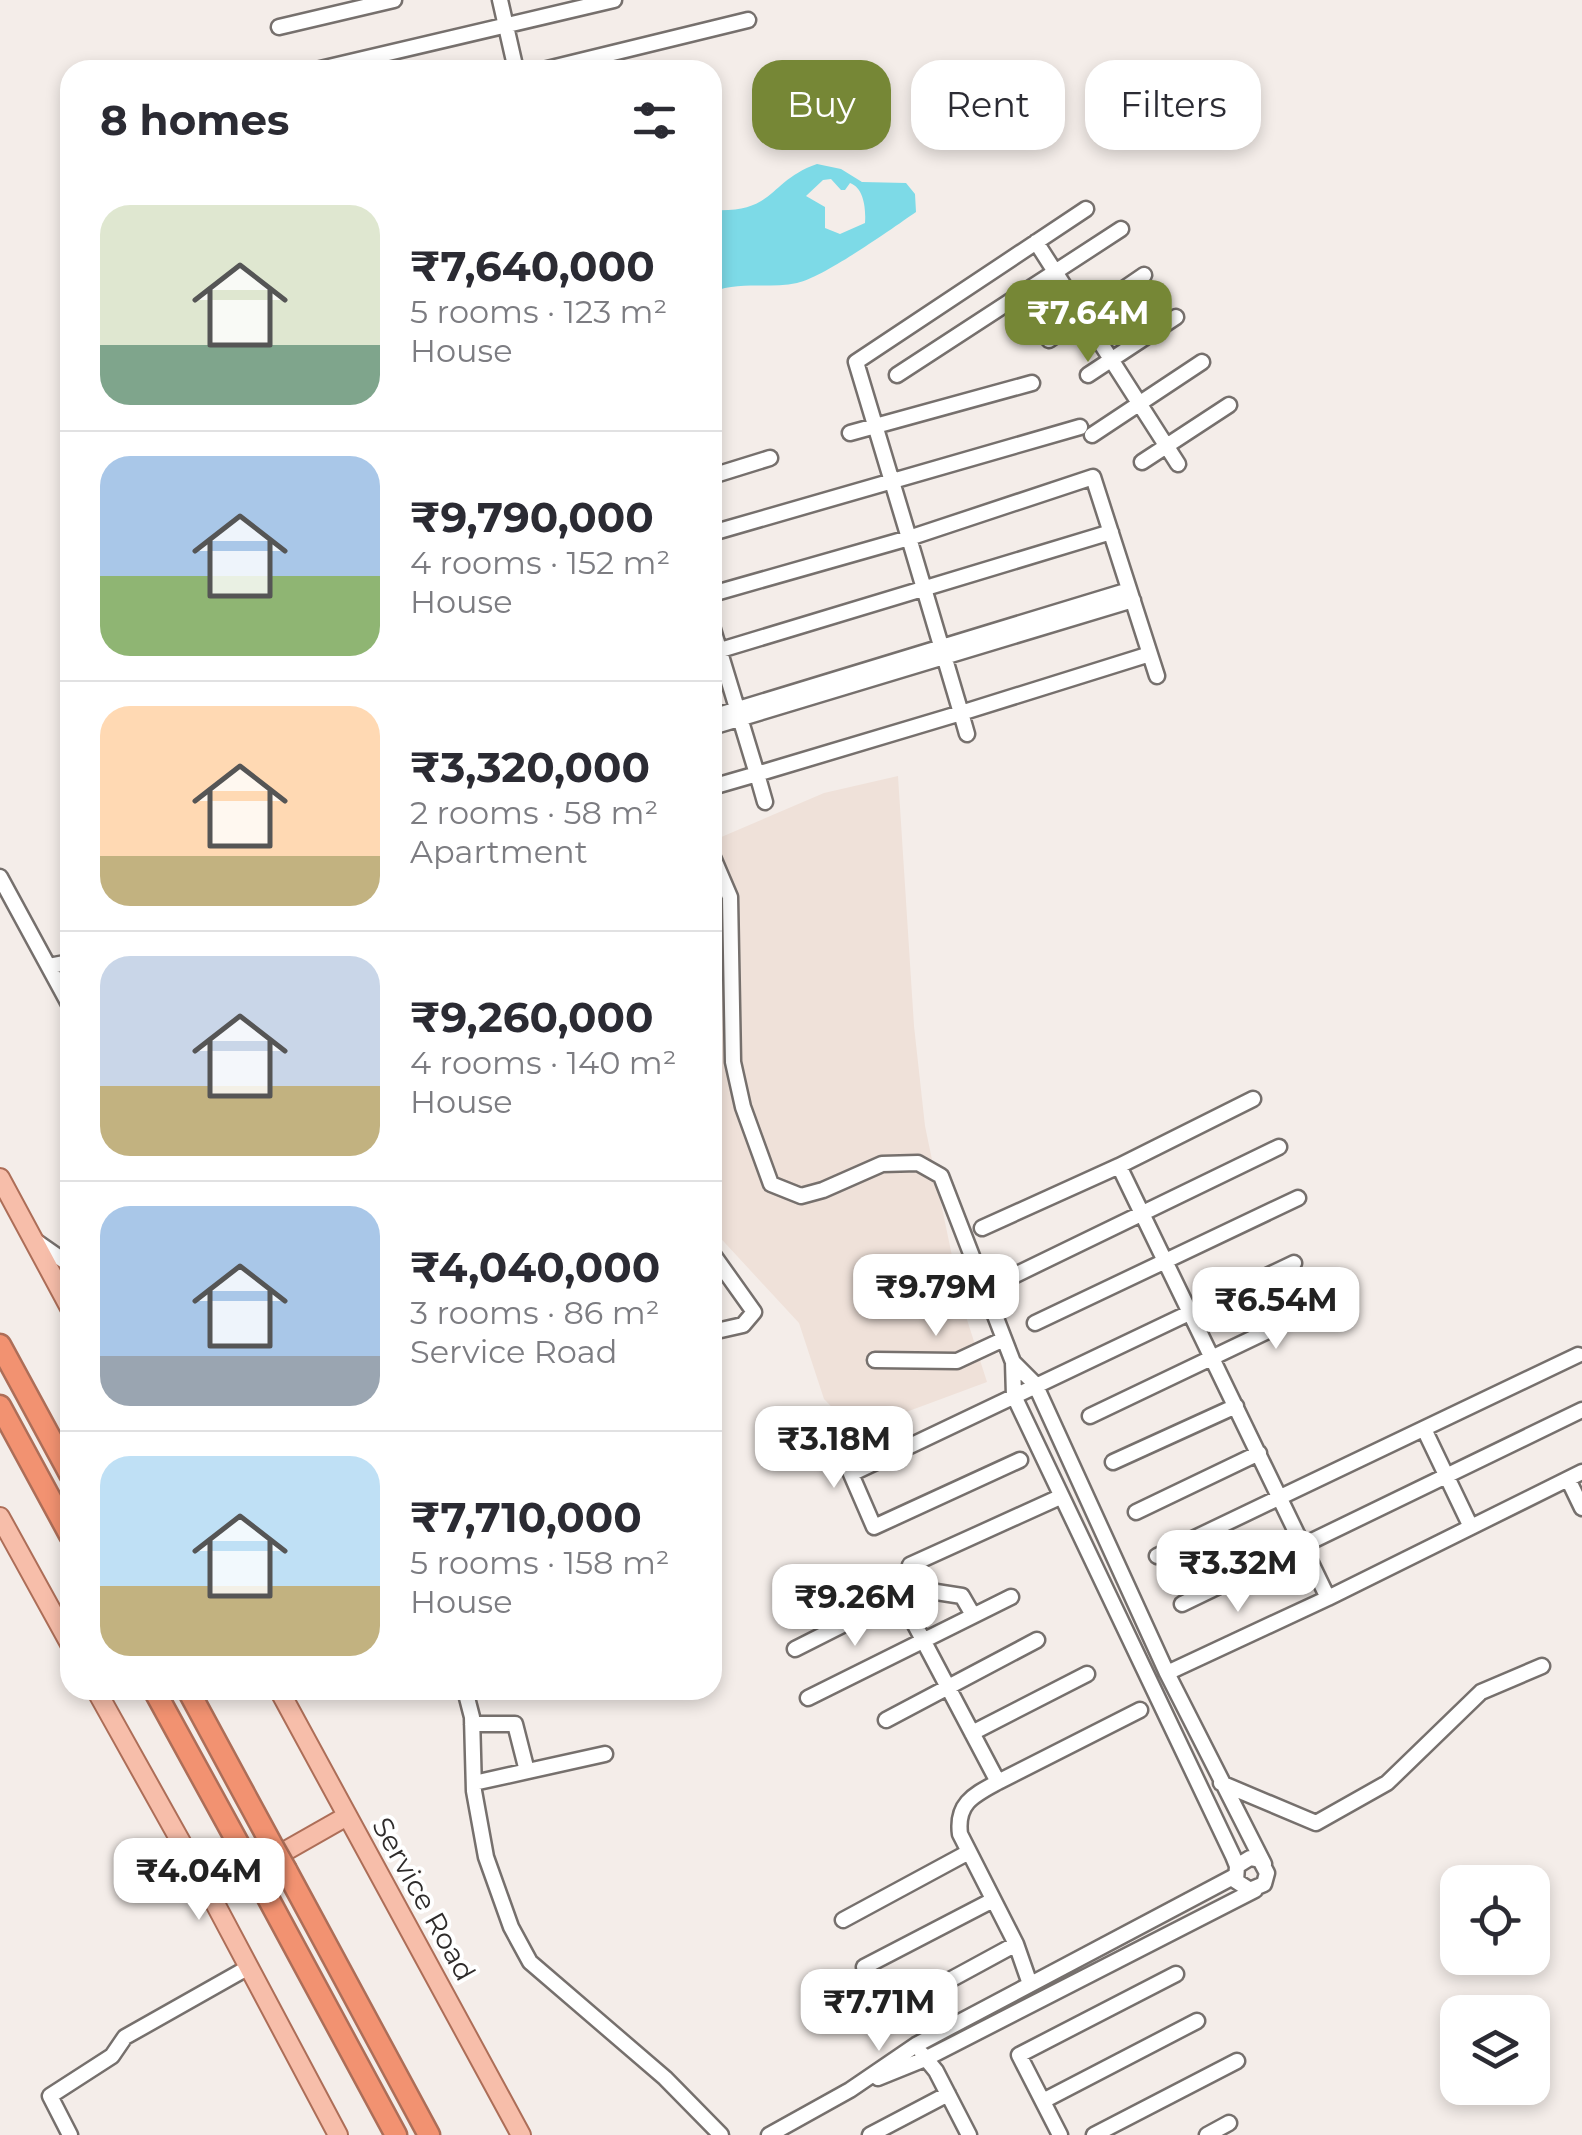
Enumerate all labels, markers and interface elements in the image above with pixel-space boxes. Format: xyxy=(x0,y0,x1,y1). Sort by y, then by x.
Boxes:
chip: Buy xyxy=(752,60,891,150)
chip: Rent xyxy=(911,60,1065,150)
chip: Filters xyxy=(1085,60,1261,150)
icon: filters xyxy=(627,93,682,148)
text: 8 homes xyxy=(100,94,289,146)
text: ₹7,640,000 xyxy=(410,240,655,292)
icon: home xyxy=(180,245,300,365)
pin: ₹7.64M xyxy=(1007,280,1169,365)
text: 5 rooms · 123 m² xyxy=(410,292,667,331)
text: ₹7.64M xyxy=(1027,293,1149,332)
text: House xyxy=(410,331,513,370)
text: ₹9,790,000 xyxy=(410,491,654,543)
icon: home xyxy=(180,496,300,616)
text: 4 rooms · 152 m² xyxy=(410,543,670,582)
text: House xyxy=(410,582,513,621)
text: ₹3,320,000 xyxy=(410,741,650,793)
icon: home xyxy=(180,746,300,866)
text: 2 rooms · 58 m² xyxy=(410,793,658,832)
text: Apartment xyxy=(410,832,588,871)
text: ₹9,260,000 xyxy=(410,991,654,1043)
icon: home xyxy=(180,996,300,1116)
text: 4 rooms · 140 m² xyxy=(410,1043,676,1082)
text: House xyxy=(410,1082,513,1121)
text: ₹4,040,000 xyxy=(410,1241,660,1293)
icon: home xyxy=(180,1246,300,1366)
pin: ₹9.79M xyxy=(855,1254,1017,1339)
text: ₹9.79M xyxy=(875,1267,997,1306)
pin: ₹6.54M xyxy=(1195,1267,1357,1352)
text: ₹6.54M xyxy=(1214,1280,1338,1319)
text: 3 rooms · 86 m² xyxy=(410,1293,659,1332)
text: Service Road xyxy=(410,1332,617,1371)
pin: ₹3.18M xyxy=(753,1406,915,1491)
text: ₹3.18M xyxy=(777,1419,891,1458)
text: ₹7,710,000 xyxy=(410,1491,642,1543)
icon: home xyxy=(180,1496,300,1616)
pin: ₹3.32M xyxy=(1157,1530,1319,1615)
text: 5 rooms · 158 m² xyxy=(410,1543,670,1582)
text: ₹3.32M xyxy=(1178,1543,1298,1582)
pin: ₹9.26M xyxy=(774,1564,936,1649)
text: ₹9.26M xyxy=(794,1577,916,1616)
text: House xyxy=(410,1582,513,1621)
street label: Service Road xyxy=(365,1811,483,1987)
pin: ₹4.04M xyxy=(118,1838,280,1923)
text: ₹4.04M xyxy=(136,1851,262,1890)
map controls xyxy=(1440,1865,1550,2105)
button: locate xyxy=(1440,1865,1550,1975)
pin: ₹7.71M xyxy=(798,1969,960,2054)
text: ₹7.71M xyxy=(823,1982,935,2021)
button: layers xyxy=(1440,1995,1550,2105)

